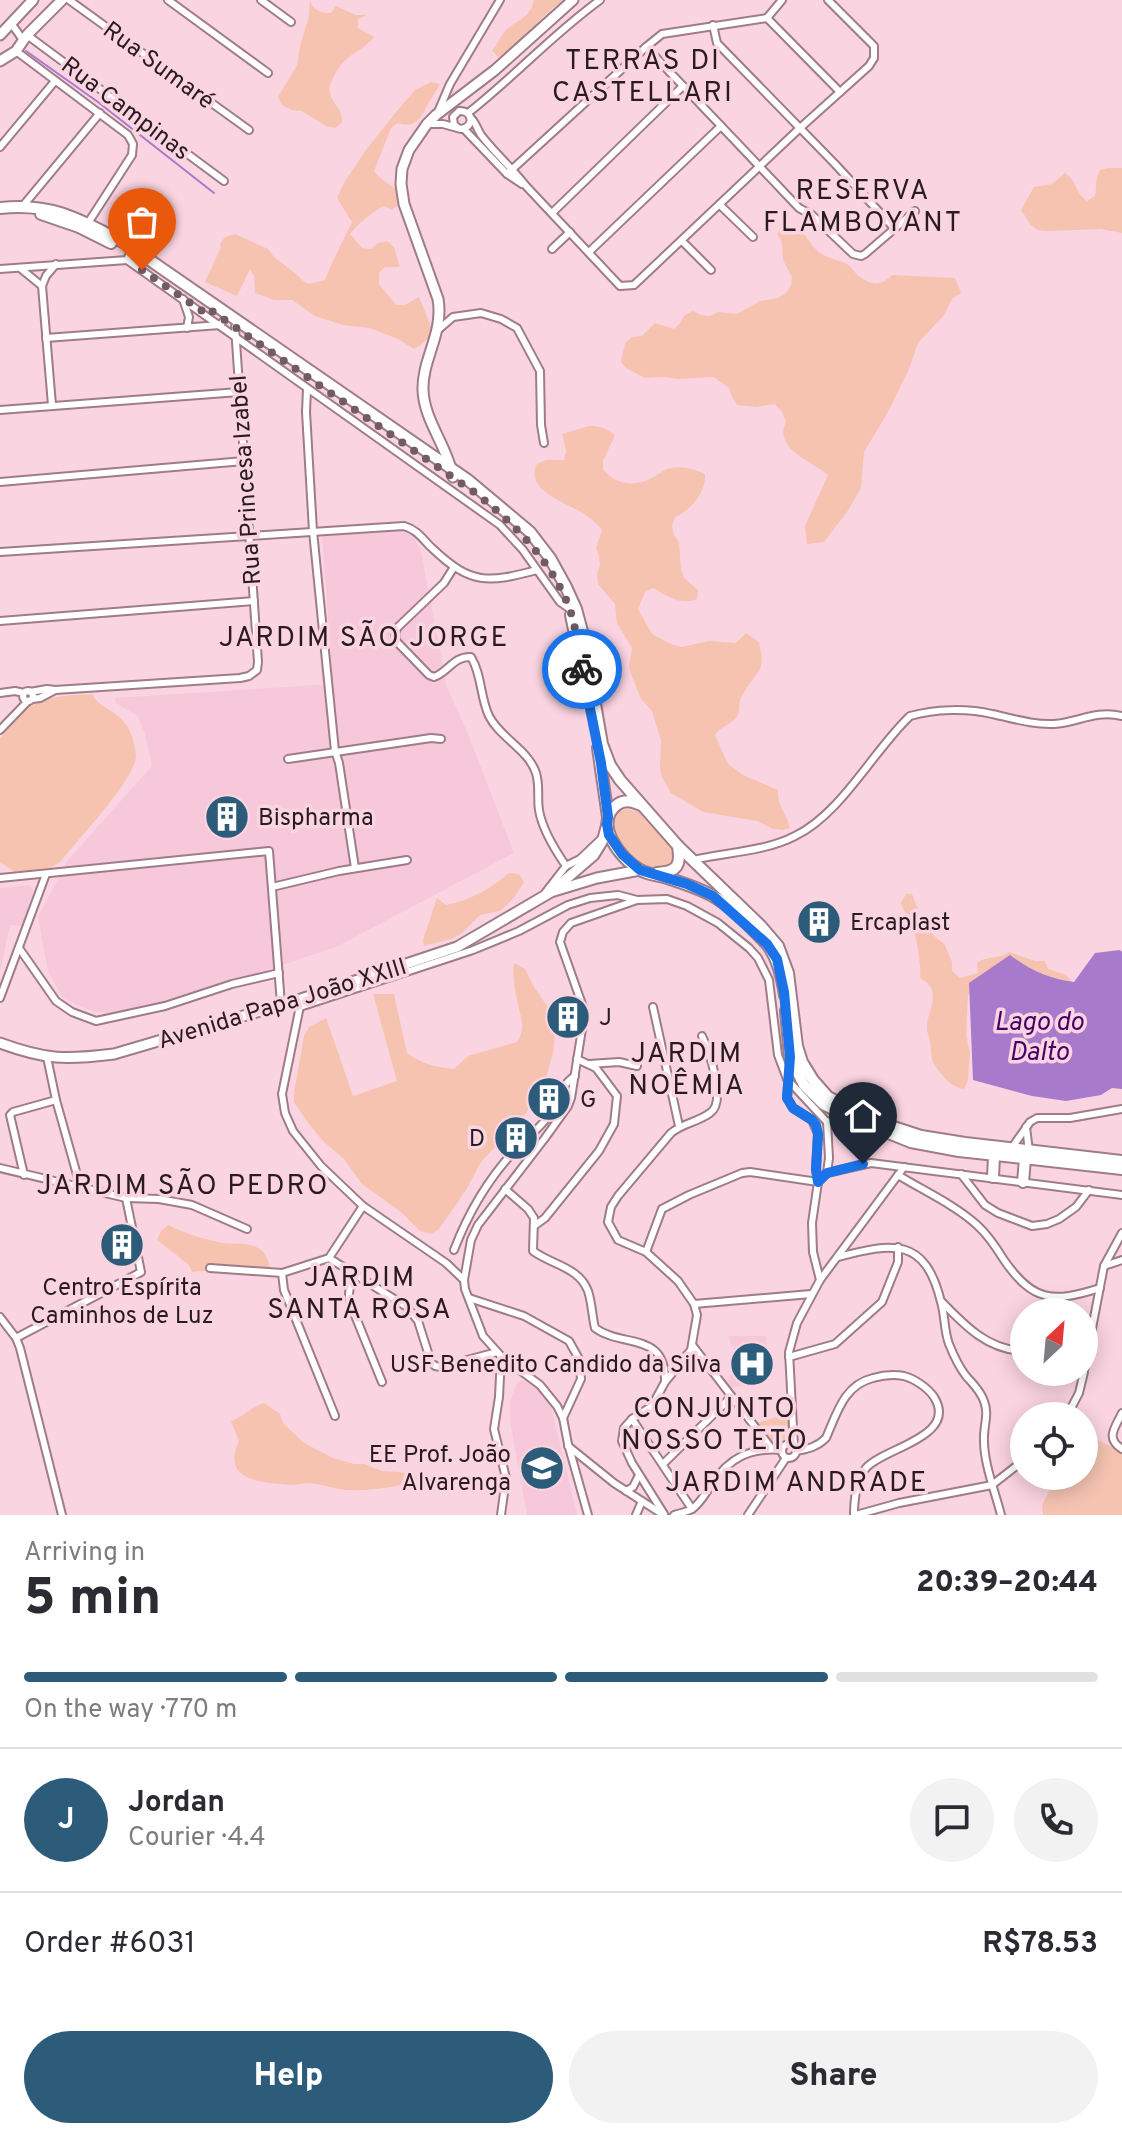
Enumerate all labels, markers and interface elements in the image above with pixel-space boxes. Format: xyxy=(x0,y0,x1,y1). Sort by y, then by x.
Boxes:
street label: Rua Sumaré xyxy=(96,16,219,117)
district label: TERRAS DI CASTELLARI xyxy=(552,44,734,112)
street label: Rua Campinas xyxy=(54,51,195,168)
district label: RESERVA FLAMBOYANT xyxy=(763,174,963,242)
pin xyxy=(108,188,176,270)
icon: bag xyxy=(120,200,164,244)
street label: Rua Princesa Izabel xyxy=(225,374,269,586)
district label: JARDIM SÃO JORGE xyxy=(219,620,509,657)
courier xyxy=(542,629,622,709)
icon: bike xyxy=(560,647,604,691)
building icon: Bispharma xyxy=(203,793,251,841)
place label: Bispharma xyxy=(258,804,374,834)
building icon: Ercaplast xyxy=(795,898,843,946)
place label: Ercaplast xyxy=(850,909,950,939)
street label: Avenida Papa João XXIII xyxy=(155,953,411,1057)
building icon: J xyxy=(544,993,592,1041)
place label: J xyxy=(599,1004,612,1034)
water label: Lago do Dalto xyxy=(994,1007,1084,1070)
district label: JARDIM NOÊMIA xyxy=(628,1037,746,1105)
building icon: G xyxy=(525,1075,573,1123)
pin xyxy=(829,1082,897,1164)
place label: G xyxy=(580,1086,597,1116)
icon: home xyxy=(841,1094,885,1138)
building icon: D xyxy=(492,1114,540,1162)
place label: D xyxy=(469,1125,485,1155)
district label: JARDIM SÃO PEDRO xyxy=(37,1168,329,1205)
building icon: Centro Espírita Caminhos de Luz xyxy=(98,1221,146,1269)
district label: JARDIM SANTA ROSA xyxy=(267,1261,453,1329)
place label: Centro Espírita Caminhos de Luz xyxy=(30,1274,214,1332)
north arrow xyxy=(1010,1298,1098,1386)
map controls xyxy=(1010,1298,1098,1490)
hospital icon: USF Benedito Candido da Silva xyxy=(728,1340,776,1388)
place label: USF Benedito Candido da Silva xyxy=(390,1351,721,1381)
district label: CONJUNTO NOSSO TETO xyxy=(621,1392,809,1460)
button: locate xyxy=(1010,1402,1098,1490)
place label: EE Prof. João Alvarenga xyxy=(369,1441,511,1499)
school or university icon: EE Prof. João Alvarenga xyxy=(518,1444,566,1492)
district label: JARDIM ANDRADE xyxy=(665,1466,929,1502)
text: Arriving in xyxy=(24,1537,145,1570)
text: 20:39–20:44 xyxy=(916,1565,1098,1602)
text: 5 min xyxy=(24,1567,161,1633)
text: On the way · 770 m xyxy=(24,1694,237,1727)
button: chat xyxy=(910,1778,994,1862)
button: phone xyxy=(1014,1778,1098,1862)
text: Jordan xyxy=(128,1785,225,1822)
text: J xyxy=(58,1802,74,1839)
text: Courier · 4.4 xyxy=(128,1822,266,1855)
text: Order #6031 xyxy=(24,1926,196,1963)
text: R$78.53 xyxy=(982,1926,1098,1963)
button: Help xyxy=(24,2031,553,2123)
button: Share xyxy=(569,2031,1098,2123)

